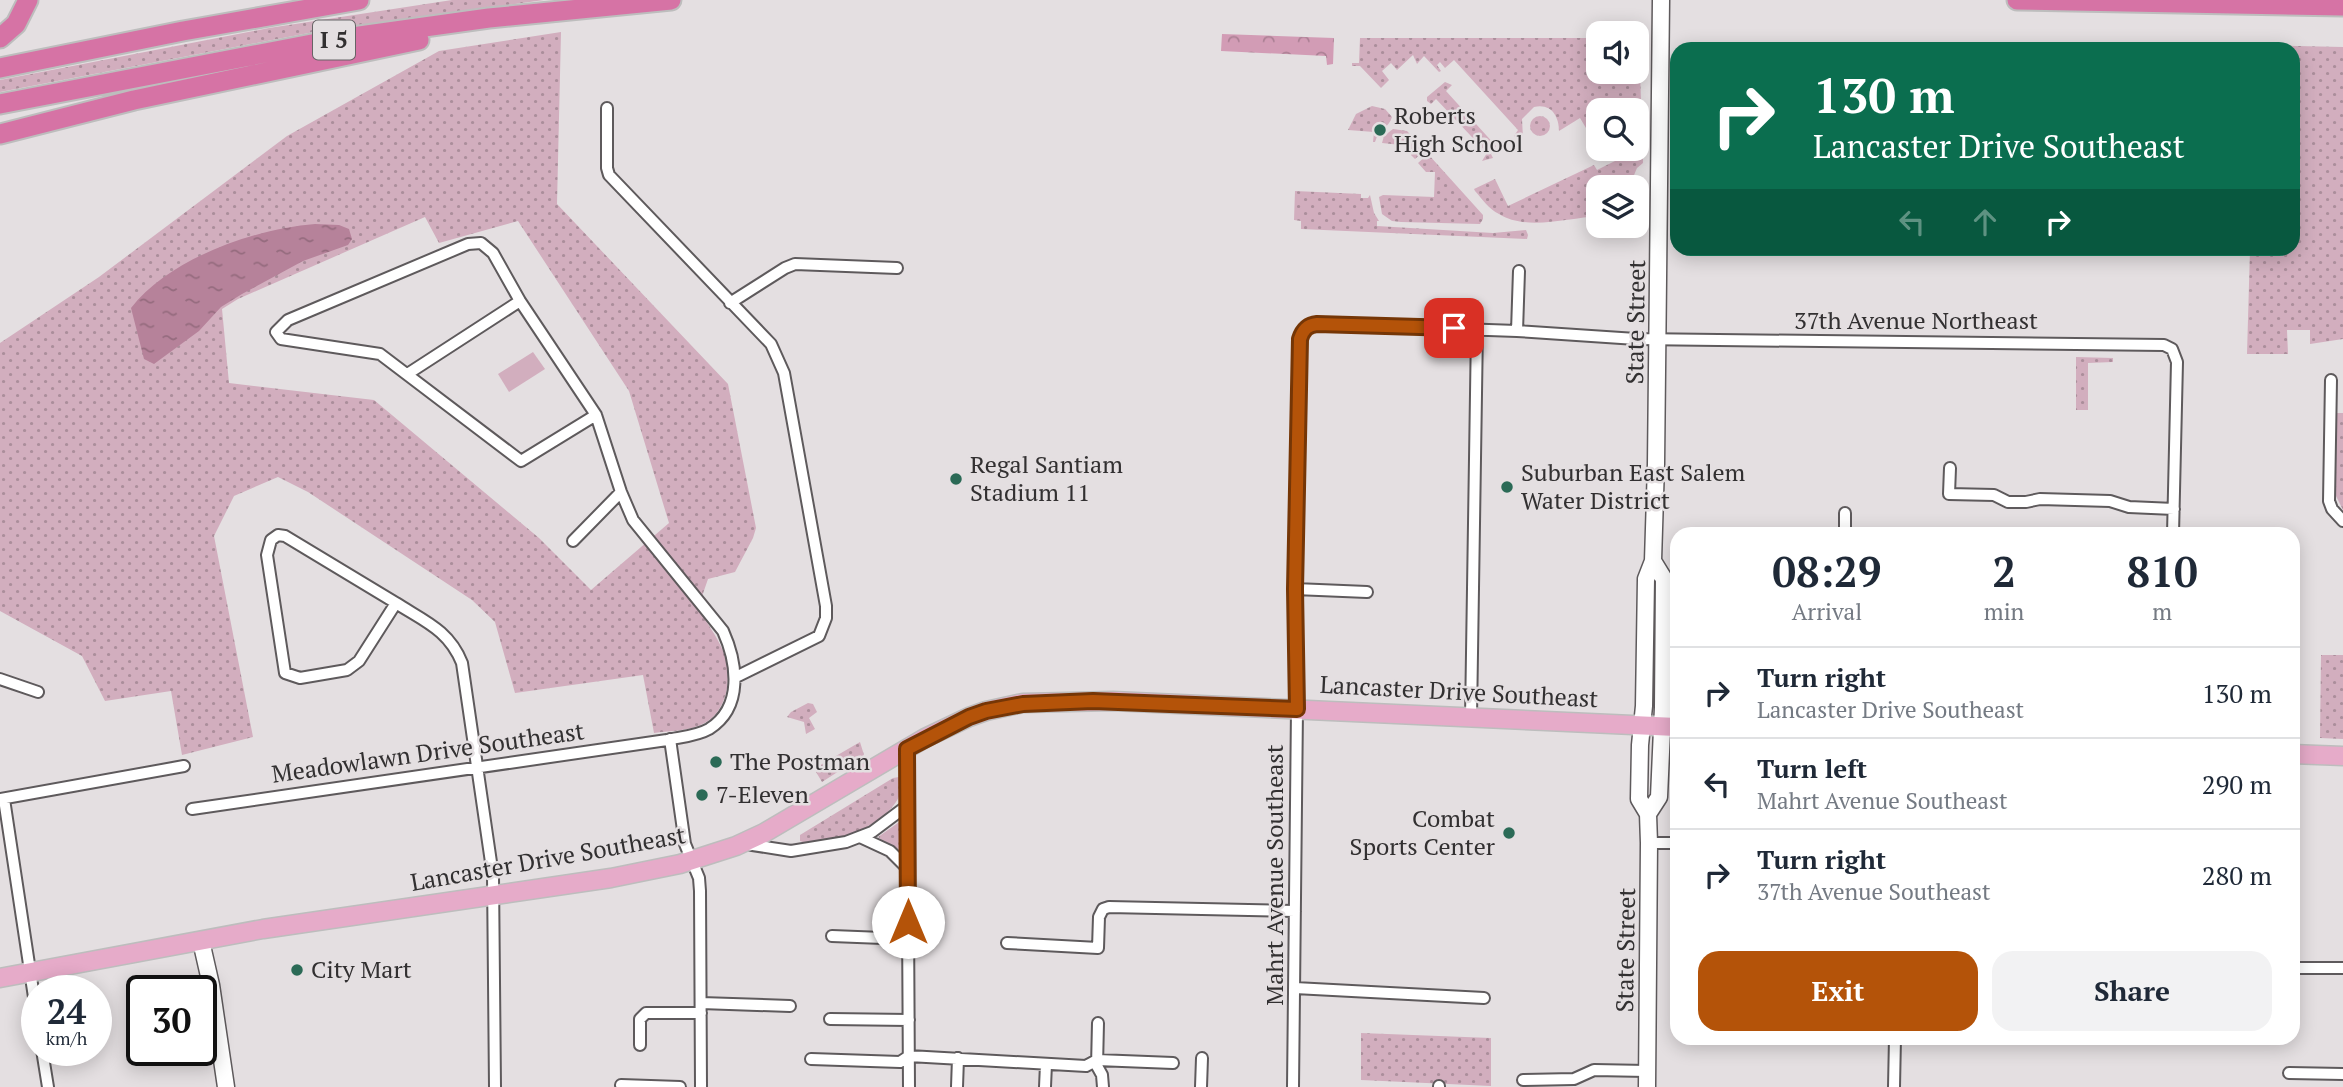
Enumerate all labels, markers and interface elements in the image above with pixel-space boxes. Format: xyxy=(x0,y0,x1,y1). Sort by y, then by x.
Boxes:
road number: I 5 xyxy=(313,20,355,60)
map controls xyxy=(1586,21,1649,238)
button: sound xyxy=(1586,21,1649,84)
text: 130 m xyxy=(1813,62,1955,127)
icon: right xyxy=(1698,70,1789,161)
button: search xyxy=(1586,98,1649,161)
place label: Roberts High School xyxy=(1394,99,1523,159)
marker: Roberts High School xyxy=(1372,122,1388,138)
text: Lancaster Drive Southeast xyxy=(1813,125,2185,167)
button: layers xyxy=(1586,175,1649,238)
icon: left xyxy=(1893,203,1931,241)
icon: ahead xyxy=(1966,203,2004,241)
icon: right xyxy=(2039,203,2077,241)
street label: State Street xyxy=(1618,259,1652,385)
pin xyxy=(1424,298,1484,358)
street label: 37th Avenue Northeast xyxy=(1794,304,2038,336)
icon: arrive xyxy=(1435,309,1473,347)
place label: Regal Santiam Stadium 11 xyxy=(970,448,1123,508)
place label: Suburban East Salem Water District xyxy=(1521,456,1745,516)
marker: Regal Santiam Stadium 11 xyxy=(948,471,964,487)
marker: Suburban East Salem Water District xyxy=(1499,479,1515,495)
text: 08:29 xyxy=(1772,543,1882,599)
text: 2 xyxy=(1992,543,2016,599)
text: 810 xyxy=(2127,543,2198,599)
text: Arrival xyxy=(1792,596,1862,627)
text: min xyxy=(1984,596,2024,627)
text: m xyxy=(2152,596,2172,627)
text: Turn right xyxy=(1757,660,1886,694)
street label: Lancaster Drive Southeast xyxy=(1319,668,1599,714)
icon: right xyxy=(1698,674,1736,712)
text: 130 m xyxy=(2202,676,2272,710)
text: Lancaster Drive Southeast xyxy=(1757,694,2024,725)
street label: Meadowlawn Drive Southeast xyxy=(270,714,586,790)
street label: Mahrt Avenue Southeast xyxy=(1258,744,1290,1006)
place label: The Postman xyxy=(730,745,870,777)
text: Turn left xyxy=(1757,751,1867,785)
marker: The Postman xyxy=(708,754,724,770)
icon: left xyxy=(1698,765,1736,803)
text: 290 m xyxy=(2202,767,2272,801)
place label: 7-Eleven xyxy=(716,778,809,810)
text: Mahrt Avenue Southeast xyxy=(1757,785,2007,816)
marker: 7-Eleven xyxy=(694,787,710,803)
place label: Combat Sports Center xyxy=(1350,802,1496,862)
street label: Lancaster Drive Southeast xyxy=(408,818,688,898)
marker: Combat Sports Center xyxy=(1501,825,1517,841)
text: Turn right xyxy=(1757,842,1886,876)
icon: right xyxy=(1698,856,1736,894)
text: 280 m xyxy=(2202,858,2272,892)
text: 37th Avenue Southeast xyxy=(1757,876,1991,907)
position arrow xyxy=(871,885,945,959)
street label: State Street xyxy=(1608,887,1642,1013)
button: Exit xyxy=(1698,951,1978,1031)
button: Share xyxy=(1992,951,2272,1031)
place label: City Mart xyxy=(311,953,412,985)
marker: City Mart xyxy=(289,962,305,978)
speed limit sign: 30 xyxy=(126,975,217,1066)
text: 24 xyxy=(47,988,86,1034)
text: km/h xyxy=(46,1026,87,1050)

